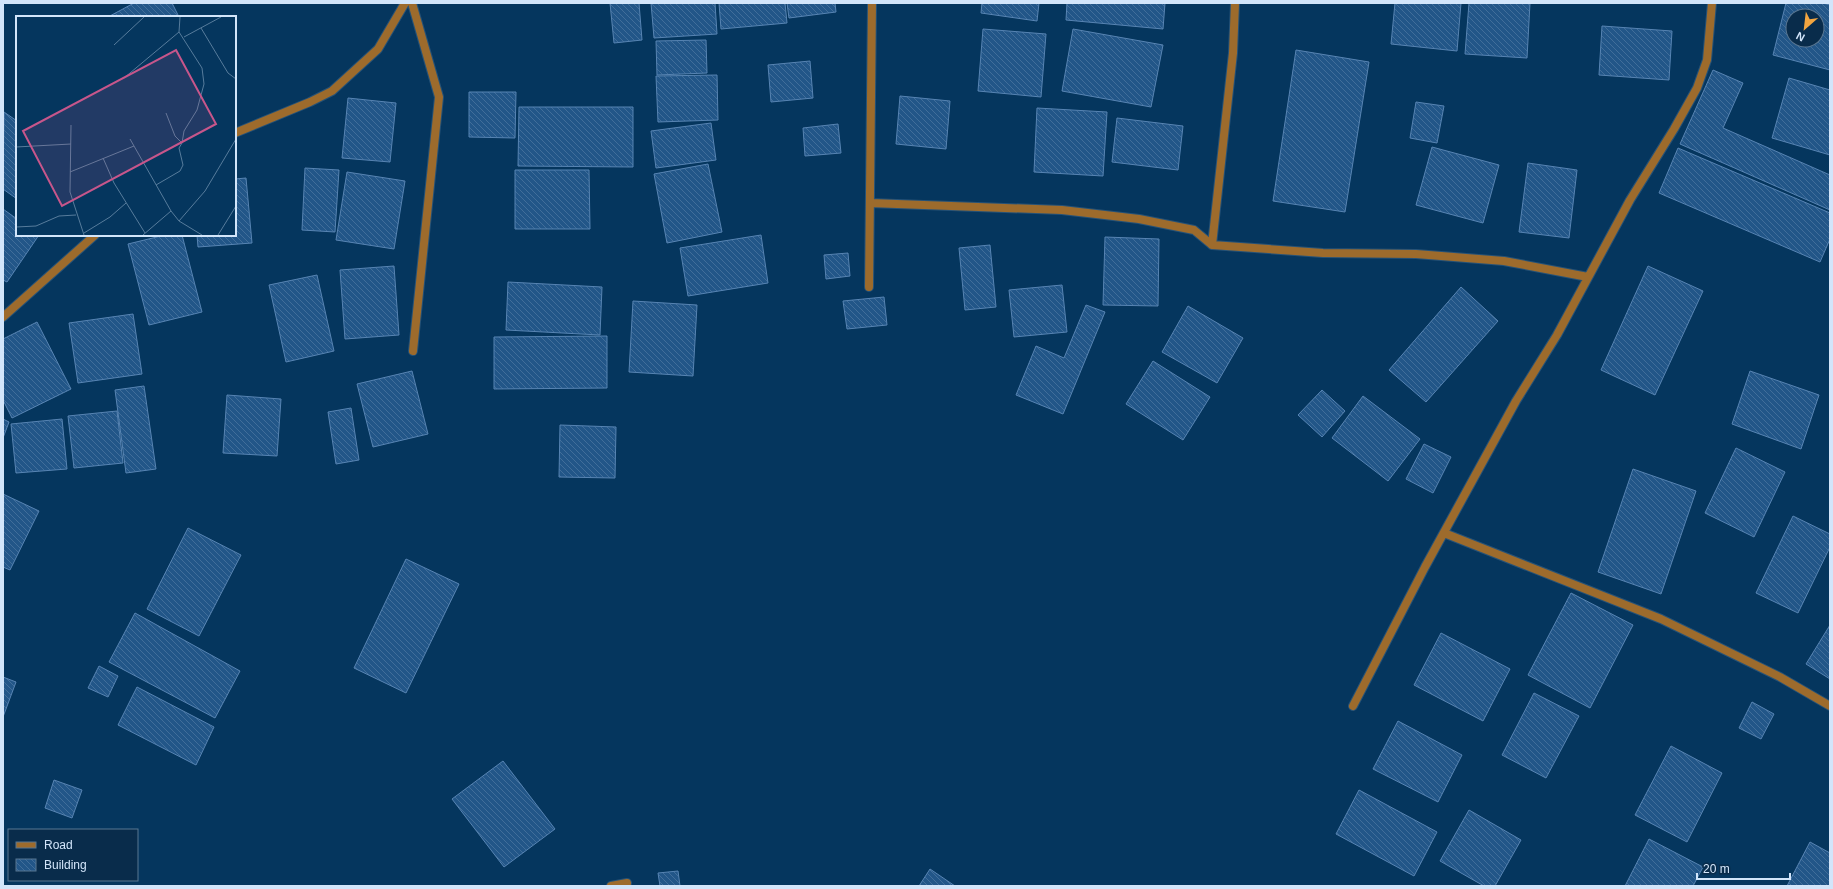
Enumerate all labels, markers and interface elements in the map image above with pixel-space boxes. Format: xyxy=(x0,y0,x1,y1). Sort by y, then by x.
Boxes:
north arrow xyxy=(1785,8,1825,48)
inset map xyxy=(16,16,236,236)
text: N xyxy=(1794,30,1807,44)
legend xyxy=(8,829,138,881)
text: Road xyxy=(44,838,73,852)
scale bar xyxy=(1697,855,1790,881)
text: Building xyxy=(44,858,87,872)
text: 20 m xyxy=(1703,862,1730,876)

